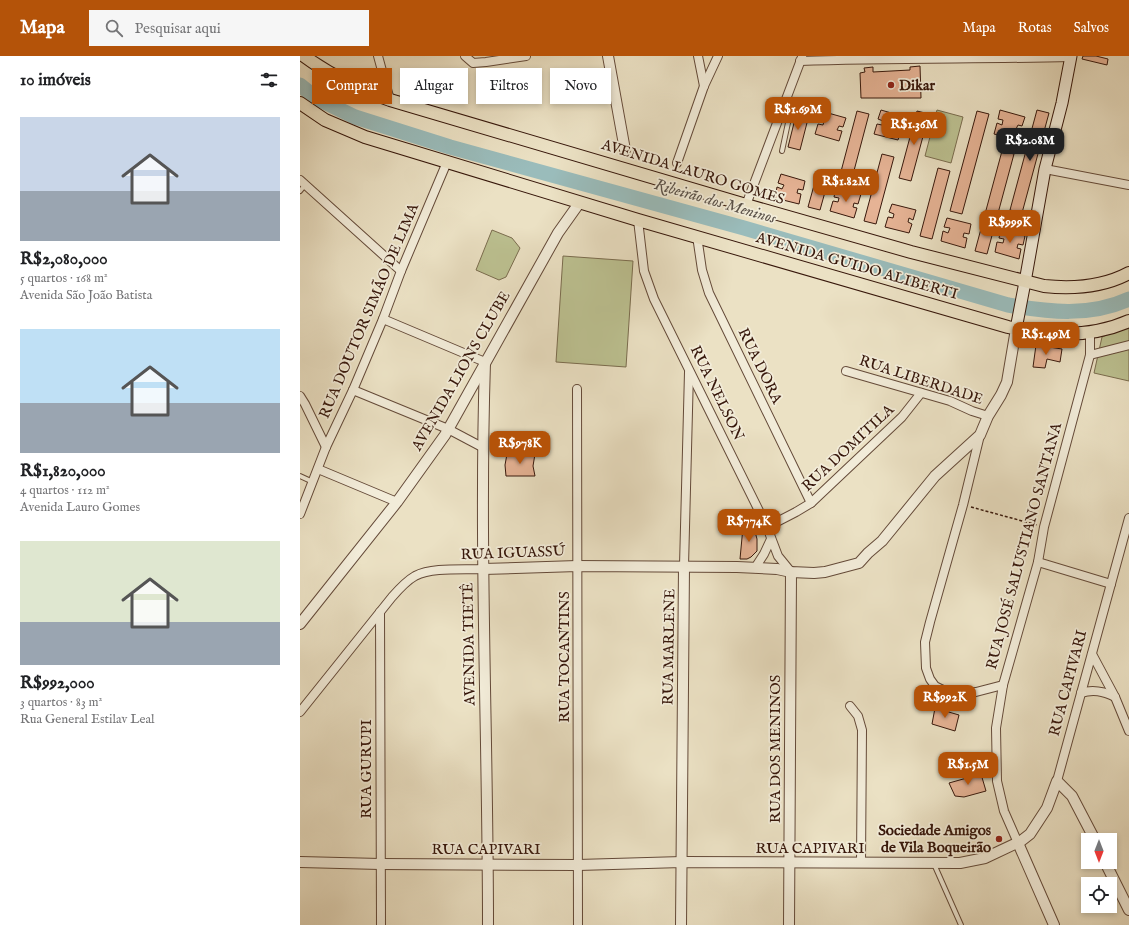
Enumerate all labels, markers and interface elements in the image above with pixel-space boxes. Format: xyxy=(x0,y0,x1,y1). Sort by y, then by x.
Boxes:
search box xyxy=(89,10,369,46)
text: Mapa xyxy=(20,16,65,40)
icon: search xyxy=(103,17,125,39)
text: Pesquisar aqui xyxy=(135,19,221,38)
text: Mapa xyxy=(963,19,996,37)
text: Rotas xyxy=(1018,19,1052,37)
text: Salvos xyxy=(1074,19,1109,37)
chip: Comprar xyxy=(312,68,392,104)
chip: Alugar xyxy=(400,68,468,104)
chip: Filtros xyxy=(476,68,542,104)
chip: Novo xyxy=(550,68,611,104)
icon: filters xyxy=(258,69,280,91)
text: 10 imóveis xyxy=(20,70,91,91)
place label: Dikar xyxy=(899,76,936,95)
marker: Dikar xyxy=(886,80,896,90)
pin: R$1.69M xyxy=(761,97,835,131)
text: R$1.69M xyxy=(774,101,822,118)
pin: R$1.36M xyxy=(877,112,951,146)
text: R$1.36M xyxy=(890,116,938,133)
pin: R$2.08M xyxy=(993,128,1067,162)
text: R$2.08M xyxy=(1005,132,1055,149)
street label: AVENIDA LAURO GOMES xyxy=(598,135,787,209)
icon: home xyxy=(114,143,186,215)
pin: R$1.82M xyxy=(809,169,883,203)
text: R$1.82M xyxy=(822,173,870,190)
water label: Ribeirão dos Meninos xyxy=(652,175,778,229)
street label: RUA DOUTOR SIMÃO DE LIMA xyxy=(315,200,423,422)
pin: R$999K xyxy=(977,210,1043,244)
text: R$999K xyxy=(988,214,1032,231)
street label: AVENIDA GUIDO ALIBERTI xyxy=(753,228,961,304)
text: R$2,080,000 xyxy=(20,249,108,270)
text: 5 quartos · 168 m² xyxy=(20,270,108,287)
text: Avenida São João Batista xyxy=(20,287,152,304)
street label: AVENIDA LIONS CLUBE xyxy=(407,288,515,455)
pin: R$1.49M xyxy=(1009,322,1083,356)
street label: RUA DORA xyxy=(733,325,787,408)
text: R$1.49M xyxy=(1021,326,1071,343)
street label: RUA NELSON xyxy=(686,342,748,444)
street label: RUA LIBERDADE xyxy=(857,351,985,409)
icon: home xyxy=(114,355,186,427)
street label: RUA DOMITILA xyxy=(798,400,899,496)
street label: RUA JOSÉ SALUSTIANO SANTANA xyxy=(982,420,1066,671)
pin: R$978K xyxy=(487,431,553,465)
text: R$978K xyxy=(498,435,542,452)
text: R$1,820,000 xyxy=(20,461,106,482)
text: 4 quartos · 112 m² xyxy=(20,482,110,499)
text: Avenida Lauro Gomes xyxy=(20,499,140,516)
pin: R$774K xyxy=(716,509,782,543)
text: R$774K xyxy=(727,513,771,530)
street label: RUA IGUASSÚ xyxy=(460,542,566,564)
icon: home xyxy=(114,567,186,639)
street label: AVENIDA TIETÊ xyxy=(458,582,480,707)
street label: RUA MARLENE xyxy=(658,589,680,705)
street label: RUA TOCANTINS xyxy=(555,591,574,723)
street label: RUA CAPIVARI xyxy=(1045,627,1091,738)
text: R$992,000 xyxy=(20,673,95,694)
street label: RUA DOS MENINOS xyxy=(766,675,785,823)
pin: R$992K xyxy=(912,685,978,719)
text: R$992K xyxy=(923,689,967,706)
text: 3 quartos · 83 m² xyxy=(20,694,102,711)
text: Rua General Estilav Leal xyxy=(20,711,155,728)
street label: RUA GURUPI xyxy=(357,719,376,819)
pin: R$1.5M xyxy=(935,752,1001,786)
text: R$1.5M xyxy=(947,756,989,773)
place label: Sociedade Amigos de Vila Boqueirão xyxy=(878,821,992,857)
north arrow xyxy=(1081,833,1117,869)
map controls xyxy=(1081,833,1117,913)
marker: Sociedade Amigos de Vila Boqueirão xyxy=(994,834,1004,844)
street label: RUA CAPIVARI xyxy=(755,839,865,858)
street label: RUA CAPIVARI xyxy=(431,840,541,859)
button: locate xyxy=(1081,877,1117,913)

